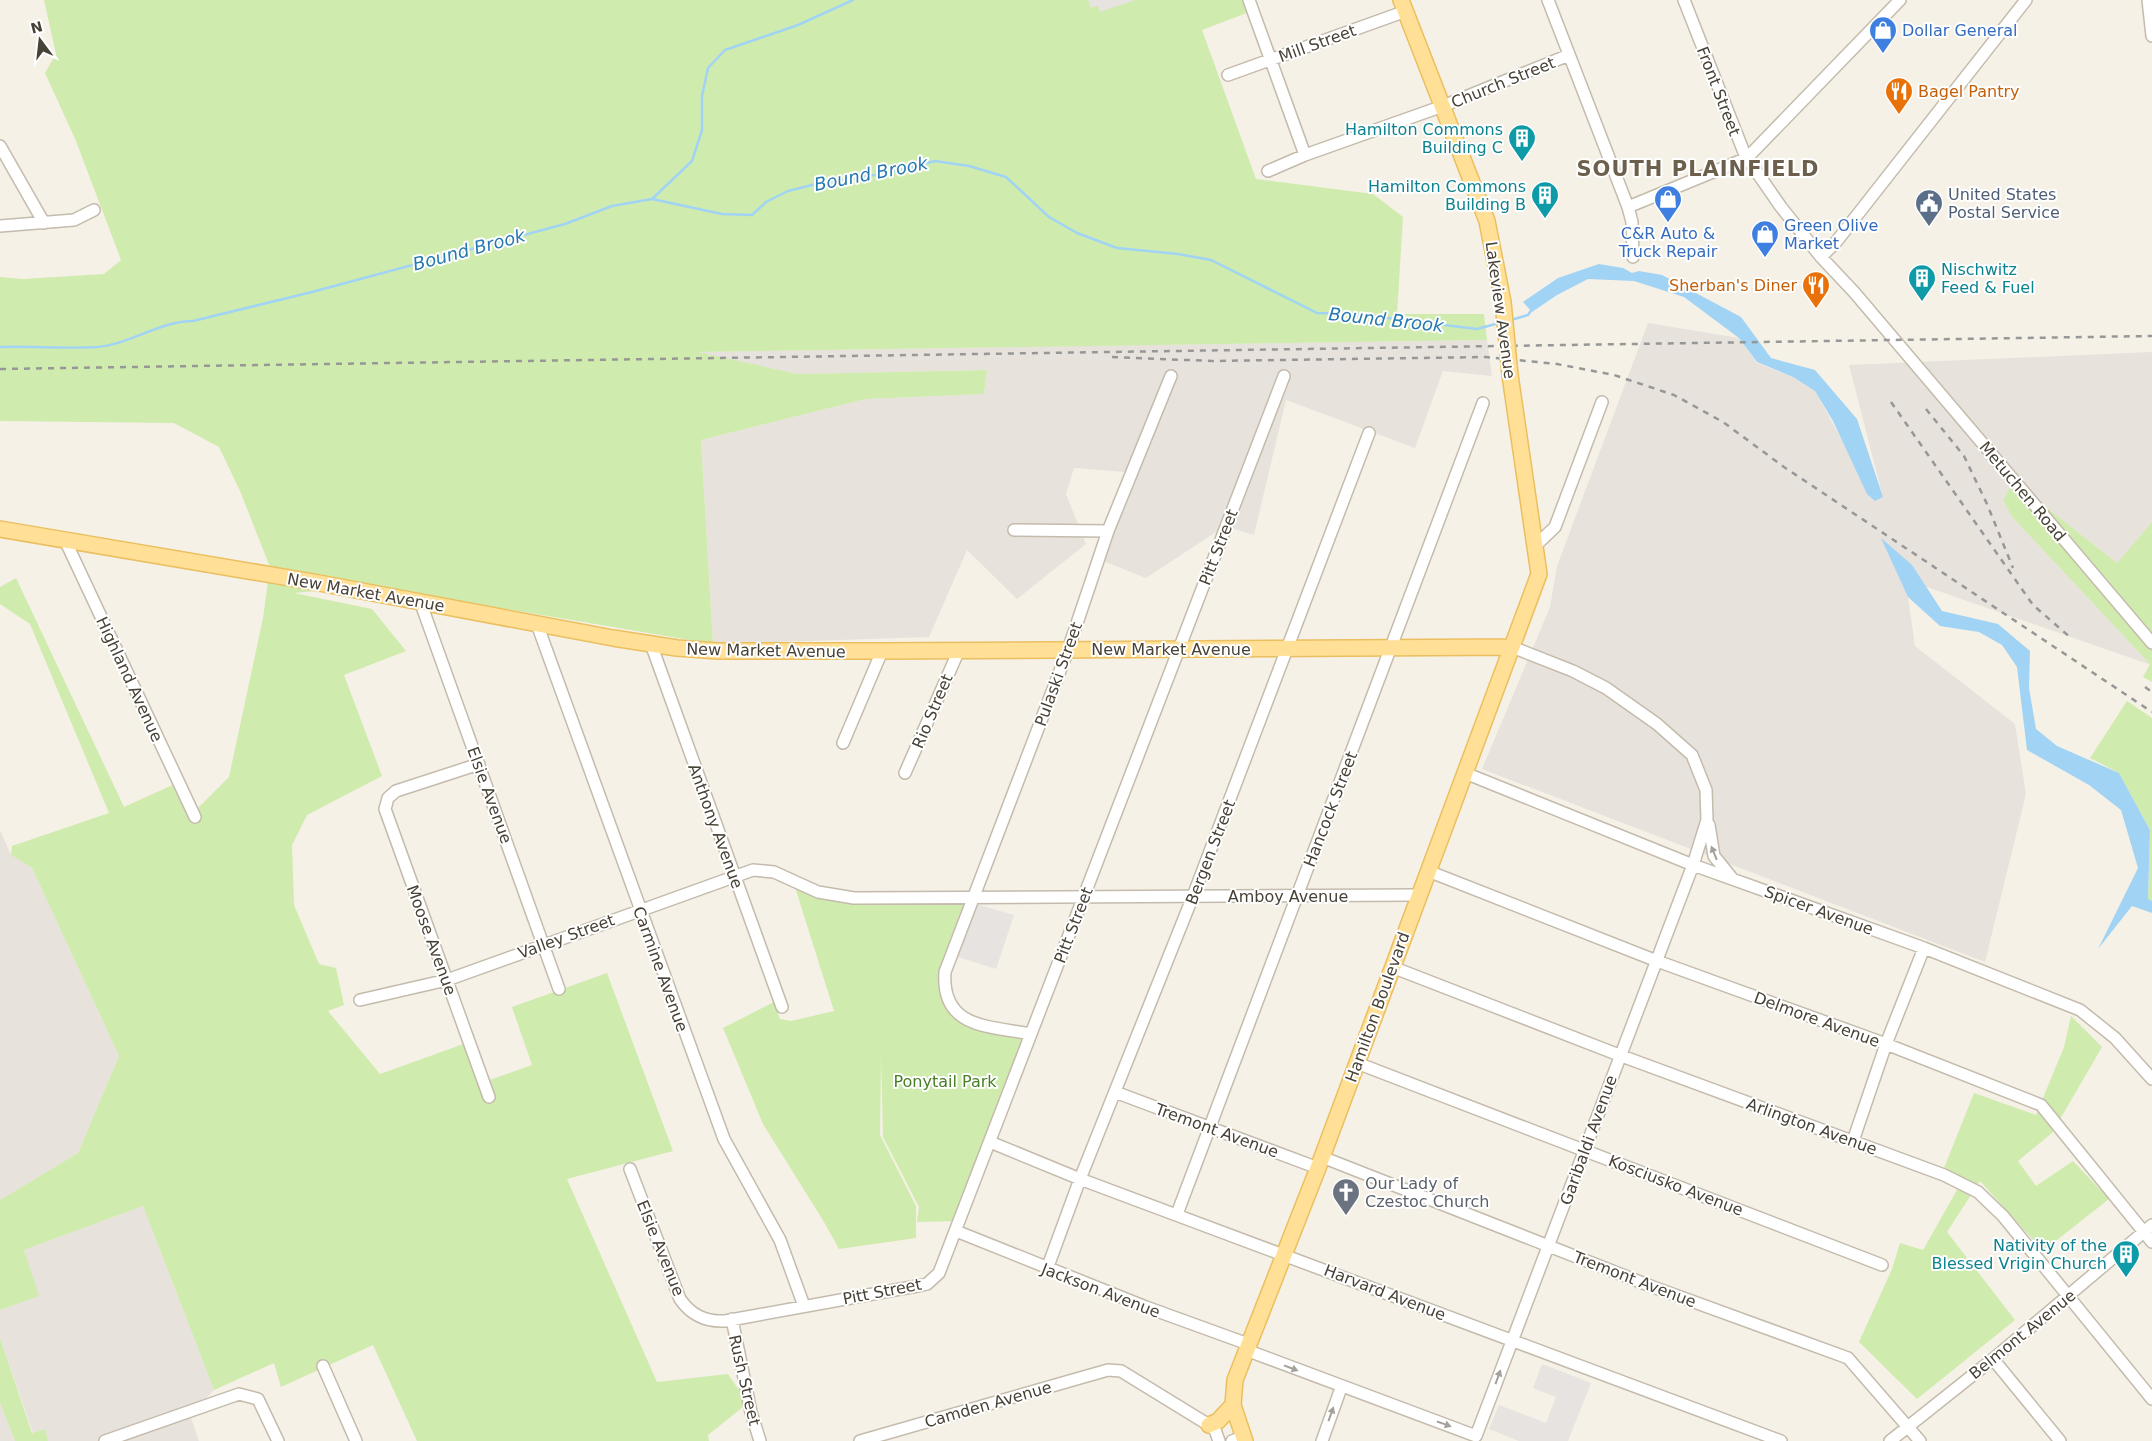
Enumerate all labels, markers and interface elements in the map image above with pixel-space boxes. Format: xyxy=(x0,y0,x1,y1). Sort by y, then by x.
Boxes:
north arrow xyxy=(15,15,65,65)
shop icon: Dollar General xyxy=(1868,15,1898,54)
text: N xyxy=(29,18,44,37)
street label: Mill Street xyxy=(1276,21,1358,66)
place label: Dollar General xyxy=(1902,21,2018,40)
street label: Front Street xyxy=(1693,44,1744,139)
street label: Church Street xyxy=(1448,53,1558,112)
restaurant icon: Bagel Pantry xyxy=(1884,76,1914,115)
place label: Bagel Pantry xyxy=(1918,82,2020,101)
place label: Hamilton Commons Building C xyxy=(1345,120,1503,157)
building icon: Hamilton Commons Building C xyxy=(1507,123,1537,162)
water label: Bound Brook xyxy=(812,152,931,195)
district label: SOUTH PLAINFIELD xyxy=(1577,157,1819,181)
place label: Hamilton Commons Building B xyxy=(1368,177,1526,214)
building icon: Hamilton Commons Building B xyxy=(1530,180,1560,219)
shop icon: C&R Auto & Truck Repair xyxy=(1653,184,1683,223)
place label: United States Postal Service xyxy=(1948,185,2060,222)
public building icon: United States Postal Service xyxy=(1914,188,1944,227)
place label: Green Olive Market xyxy=(1784,216,1878,253)
shop icon: Green Olive Market xyxy=(1750,219,1780,258)
water label: Bound Brook xyxy=(410,224,529,275)
place label: C&R Auto & Truck Repair xyxy=(1618,224,1718,261)
street label: Lakeview Avenue xyxy=(1481,240,1520,380)
place label: Nischwitz Feed & Fuel xyxy=(1941,260,2035,297)
building icon: Nischwitz Feed & Fuel xyxy=(1907,263,1937,302)
restaurant icon: Sherban's Diner xyxy=(1801,270,1831,309)
place label: Sherban's Diner xyxy=(1669,276,1797,295)
water label: Bound Brook xyxy=(1328,303,1446,336)
street label: Metuchen Road xyxy=(1975,438,2070,545)
street label: Pitt Street xyxy=(1195,506,1242,588)
street label: New Market Avenue xyxy=(286,569,446,616)
street label: Highland Avenue xyxy=(92,614,167,745)
street label: Pulaski Street xyxy=(1031,619,1086,729)
street label: New Market Avenue xyxy=(686,640,846,661)
street label: New Market Avenue xyxy=(1091,640,1251,659)
street label: Rio Street xyxy=(908,671,957,751)
street label: Elsie Avenue xyxy=(463,744,516,846)
street label: Hancock Street xyxy=(1300,749,1361,870)
street label: Anthony Avenue xyxy=(684,761,747,891)
street label: Bergen Street xyxy=(1182,797,1239,907)
one-way arrow xyxy=(1710,845,1718,860)
street label: Moose Avenue xyxy=(403,882,460,998)
street label: Spicer Avenue xyxy=(1762,882,1876,939)
street label: Pitt Street xyxy=(1050,884,1097,966)
street label: Amboy Avenue xyxy=(1228,887,1348,906)
street label: Carmine Avenue xyxy=(629,904,692,1034)
street label: Valley Street xyxy=(515,910,617,963)
street label: Hamilton Boulevard xyxy=(1341,929,1414,1085)
street label: Delmore Avenue xyxy=(1751,988,1882,1051)
park label: Ponytail Park xyxy=(893,1072,997,1091)
street label: Garibaldi Avenue xyxy=(1556,1073,1621,1208)
street label: Arlington Avenue xyxy=(1744,1094,1880,1159)
street label: Tremont Avenue xyxy=(1152,1099,1281,1162)
street label: Kosciusko Avenue xyxy=(1606,1151,1746,1220)
place label: Our Lady of Czestoc Church xyxy=(1365,1174,1489,1211)
church icon: Our Lady of Czestoc Church xyxy=(1331,1177,1361,1216)
street label: Elsie Avenue xyxy=(633,1197,688,1299)
place label: Nativity of the Blessed Vrigin Church xyxy=(1932,1236,2107,1273)
building icon: Nativity of the Blessed Vrigin Church xyxy=(2111,1239,2141,1278)
street label: Tremont Avenue xyxy=(1570,1247,1699,1312)
street label: Jackson Avenue xyxy=(1038,1259,1163,1322)
street label: Harvard Avenue xyxy=(1321,1261,1448,1324)
street label: Pitt Street xyxy=(841,1275,923,1308)
street label: Belmont Avenue xyxy=(1965,1286,2079,1383)
street label: Rush Street xyxy=(725,1333,764,1427)
one-way arrow xyxy=(1284,1364,1299,1372)
one-way arrow xyxy=(1494,1369,1502,1384)
street label: Camden Avenue xyxy=(922,1377,1054,1432)
one-way arrow xyxy=(1327,1406,1335,1421)
one-way arrow xyxy=(1436,1421,1451,1428)

